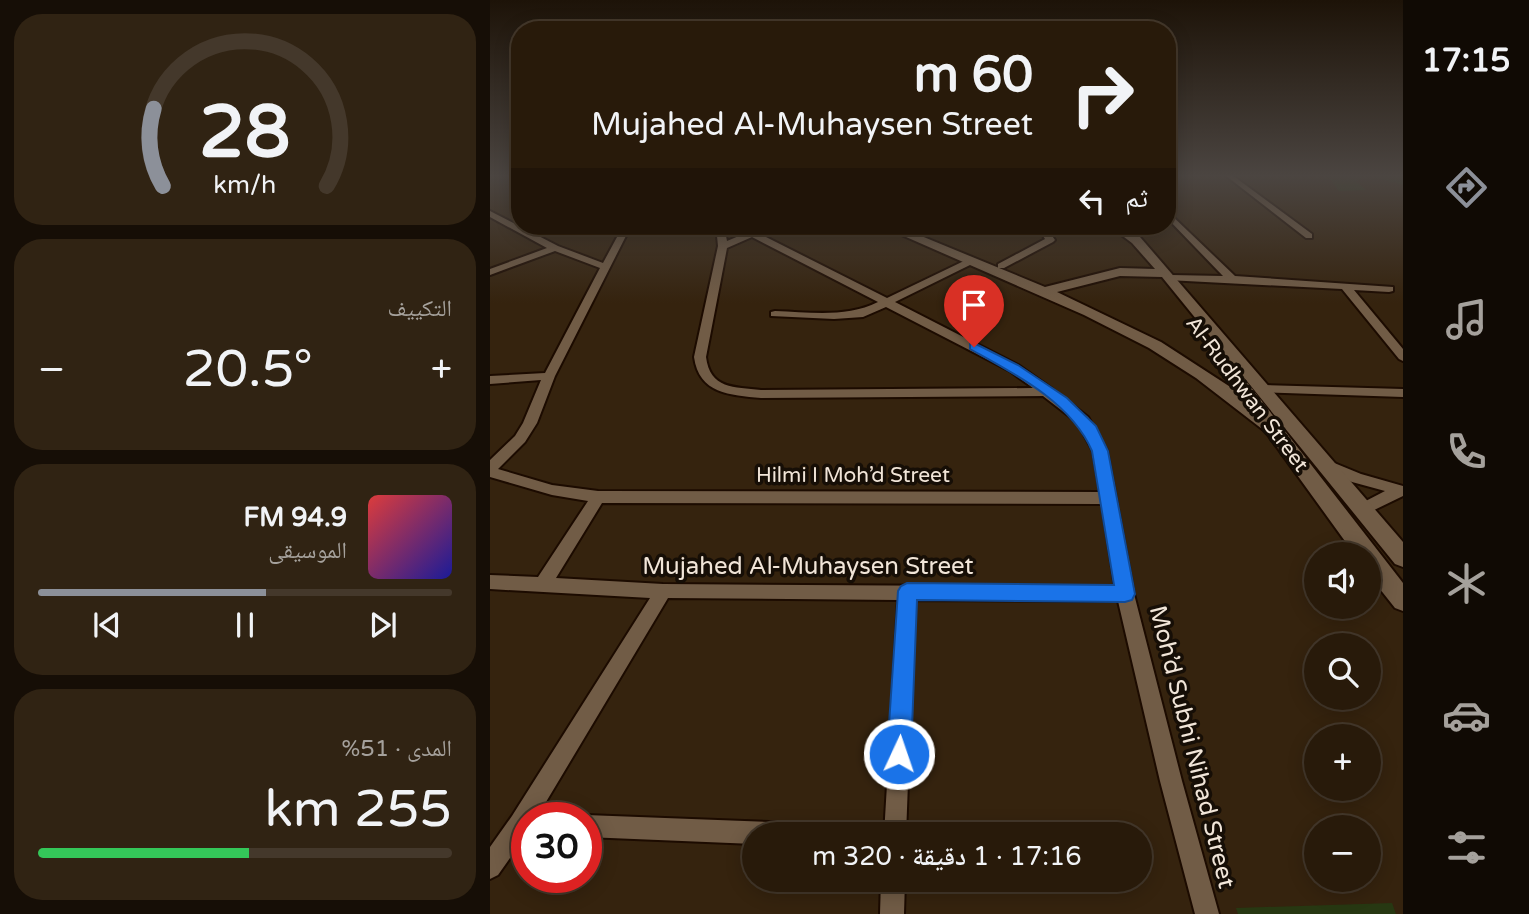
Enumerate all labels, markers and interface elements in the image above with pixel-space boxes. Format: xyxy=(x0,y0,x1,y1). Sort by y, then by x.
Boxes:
text: 17:15 xyxy=(1422,42,1510,80)
text: 60 m xyxy=(914,46,1033,105)
icon: right xyxy=(1057,49,1148,140)
text: 28 xyxy=(199,89,291,177)
text: Mujahed Al-Muhaysen Street xyxy=(591,106,1033,144)
icon: directions xyxy=(1442,163,1491,212)
text: km/h xyxy=(214,169,276,199)
icon: left xyxy=(1073,182,1111,220)
text: ثم xyxy=(1125,183,1148,214)
pin xyxy=(944,275,1004,347)
icon: arrive xyxy=(955,286,993,324)
text: التكييف xyxy=(387,295,452,323)
icon: music xyxy=(1442,295,1491,344)
street label: Al-Rudhwan Street xyxy=(1180,311,1314,477)
text: 20.5° xyxy=(183,338,313,401)
text: − xyxy=(38,347,65,393)
text: + xyxy=(431,347,452,393)
icon: phone xyxy=(1442,427,1491,476)
street label: Hilmi I Moh’d Street xyxy=(756,463,950,488)
text: 94.9 FM xyxy=(244,502,347,533)
text: الموسيقى xyxy=(268,537,347,565)
map controls xyxy=(1304,542,1381,892)
button: sound xyxy=(1304,542,1381,619)
street label: Mujahed Al-Muhaysen Street xyxy=(642,552,974,581)
icon: climate xyxy=(1442,559,1491,608)
street label: Moh’d Subhi Nihad Street xyxy=(1143,603,1241,891)
icon: previous xyxy=(88,606,126,644)
icon: pause xyxy=(226,606,264,644)
icon: next xyxy=(364,606,402,644)
button: search xyxy=(1304,633,1381,710)
icon: car xyxy=(1442,691,1491,740)
position arrow xyxy=(862,717,936,791)
button: + xyxy=(1304,724,1381,801)
text: المدى · 51% xyxy=(341,735,452,763)
text: 255 km xyxy=(264,778,452,841)
speed limit sign: 30 xyxy=(511,802,602,893)
button: − xyxy=(1304,815,1381,892)
icon: filters xyxy=(1442,823,1491,872)
text: 17:16 · 1 دقيقة · 320 m xyxy=(812,841,1082,872)

